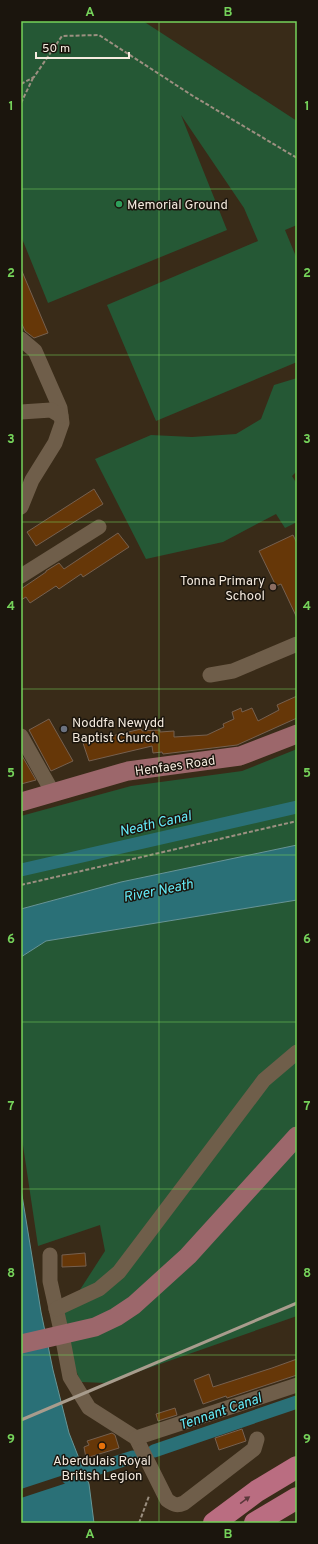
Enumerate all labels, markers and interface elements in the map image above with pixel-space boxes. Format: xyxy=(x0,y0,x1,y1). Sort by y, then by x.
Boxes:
text: A xyxy=(85,5,95,21)
text: B xyxy=(224,5,233,21)
scale bar xyxy=(36,34,129,60)
text: 50 m xyxy=(42,41,70,57)
text: 1 xyxy=(8,99,14,115)
text: 1 xyxy=(304,99,310,115)
place label: Memorial Ground xyxy=(127,198,228,214)
marker: Memorial Ground xyxy=(114,199,124,209)
text: 2 xyxy=(7,266,15,282)
text: 2 xyxy=(303,266,311,282)
text: 3 xyxy=(7,432,15,448)
text: 3 xyxy=(303,432,311,448)
place label: Tonna Primary School xyxy=(180,574,265,605)
marker: Tonna Primary School xyxy=(268,582,278,592)
text: 4 xyxy=(7,599,15,615)
text: 4 xyxy=(303,599,311,615)
place label: Noddfa Newydd Baptist Church xyxy=(72,716,164,747)
marker: Noddfa Newydd Baptist Church xyxy=(59,724,69,734)
street label: Henfaes Road xyxy=(134,753,217,781)
text: 5 xyxy=(7,766,15,782)
text: 5 xyxy=(303,766,311,782)
water label: Neath Canal xyxy=(118,808,194,841)
water label: River Neath xyxy=(122,876,195,907)
text: 6 xyxy=(7,932,15,948)
text: 6 xyxy=(303,932,311,948)
text: 7 xyxy=(8,1099,15,1115)
text: 7 xyxy=(304,1099,311,1115)
text: 8 xyxy=(7,1266,15,1282)
text: 8 xyxy=(303,1266,311,1282)
water label: Tennant Canal xyxy=(177,1390,265,1435)
text: 9 xyxy=(7,1432,15,1448)
text: 9 xyxy=(303,1432,311,1448)
marker: Aberdulais Royal British Legion xyxy=(97,1441,107,1451)
place label: Aberdulais Royal British Legion xyxy=(53,1454,151,1485)
one-way arrow xyxy=(240,1496,250,1504)
text: A xyxy=(85,1527,95,1543)
text: B xyxy=(224,1527,233,1543)

